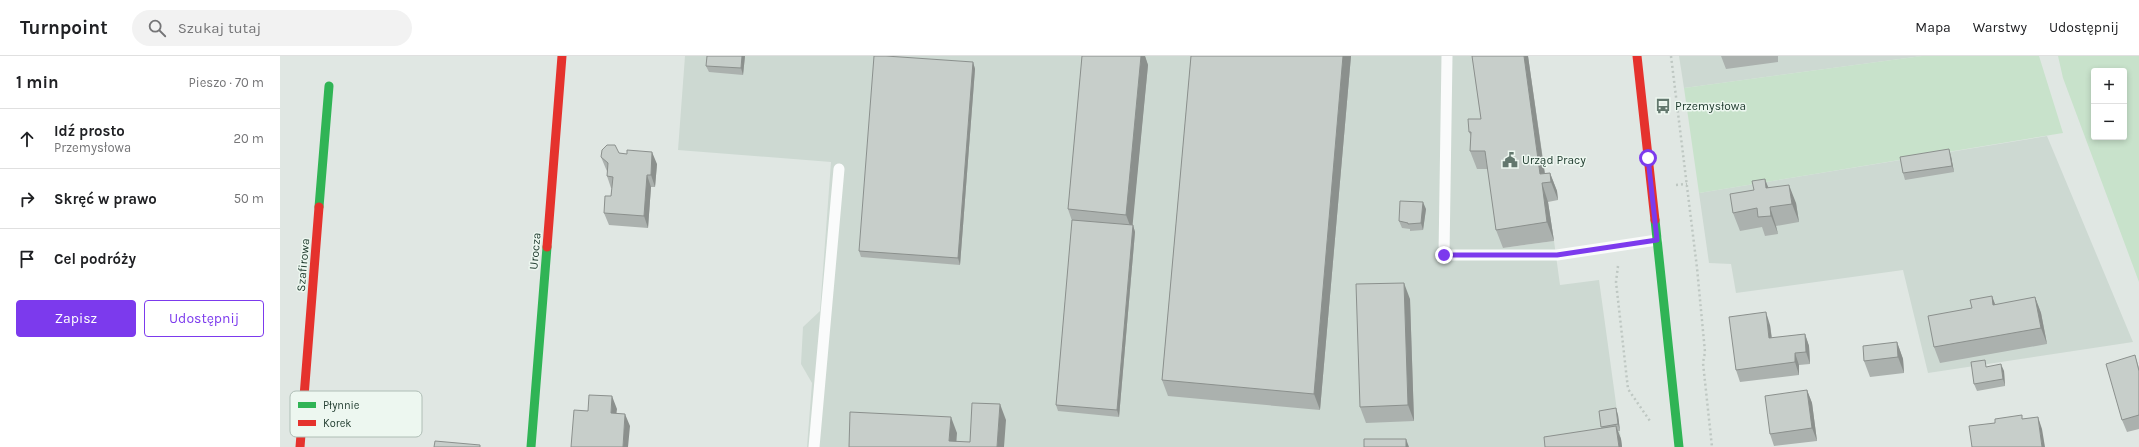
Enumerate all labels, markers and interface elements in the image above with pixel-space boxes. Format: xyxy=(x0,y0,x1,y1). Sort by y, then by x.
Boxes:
search box xyxy=(132,10,412,46)
text: Turnpoint xyxy=(20,17,108,39)
icon: search xyxy=(146,17,168,39)
text: Szukaj tutaj xyxy=(178,19,261,37)
text: Mapa xyxy=(1915,19,1951,36)
text: Warstwy xyxy=(1973,19,2027,36)
text: Udostępnij xyxy=(2049,19,2119,36)
map controls xyxy=(2091,68,2127,140)
button: + xyxy=(2091,68,2127,104)
text: 1 min xyxy=(16,72,59,92)
text: Pieszo · 70 m xyxy=(189,75,264,90)
bus stop icon: Przemysłowa xyxy=(1654,97,1672,115)
place label: Przemysłowa xyxy=(1675,99,1746,113)
button: − xyxy=(2091,104,2127,140)
text: Idź prosto xyxy=(54,122,125,140)
icon: ahead xyxy=(16,128,38,150)
text: 20 m xyxy=(234,131,264,146)
text: Przemysłowa xyxy=(54,140,131,155)
route start xyxy=(1639,149,1657,167)
public building icon: Urząd Pracy xyxy=(1501,151,1519,169)
place label: Urząd Pracy xyxy=(1522,153,1586,167)
icon: right xyxy=(16,188,38,210)
text: Skręć w prawo xyxy=(54,190,157,208)
text: 50 m xyxy=(234,191,264,206)
street label: Urocza xyxy=(526,232,544,270)
street label: Szafirowa xyxy=(294,238,312,292)
route end xyxy=(1435,246,1453,264)
icon: arrive xyxy=(16,248,38,270)
text: Cel podróży xyxy=(54,250,136,268)
button: Zapisz xyxy=(16,300,136,337)
button: Udostępnij xyxy=(144,300,264,337)
legend xyxy=(290,391,422,437)
text: Płynnie xyxy=(323,399,360,412)
text: Korek xyxy=(323,417,352,430)

